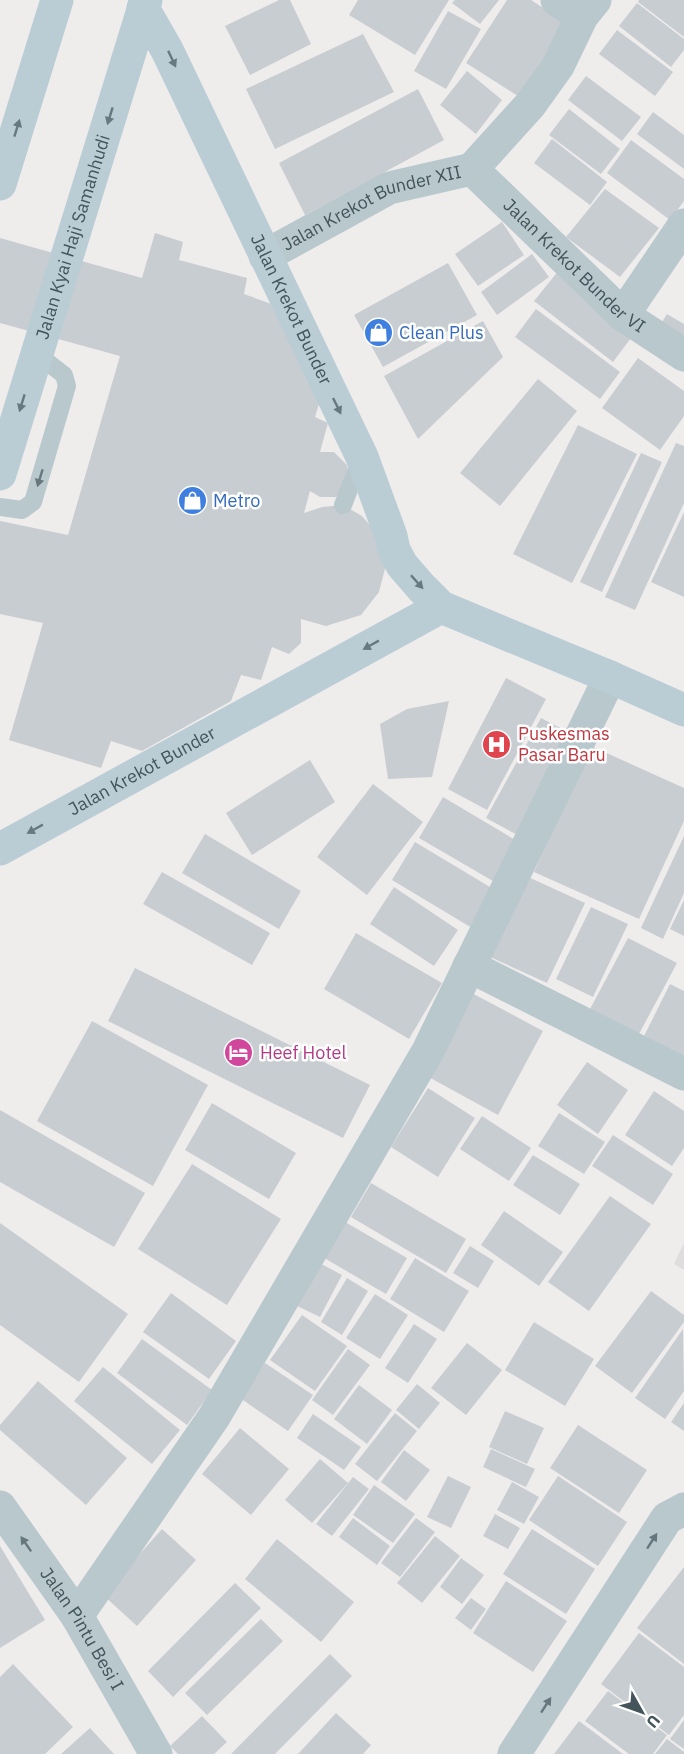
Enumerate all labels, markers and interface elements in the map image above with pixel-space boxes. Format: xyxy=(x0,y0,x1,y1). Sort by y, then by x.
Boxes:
one-way arrow xyxy=(167,51,176,68)
one-way arrow xyxy=(105,107,114,125)
one-way arrow xyxy=(13,119,22,137)
street label: Jalan Kyai Haji Samanhudi xyxy=(30,132,115,342)
street label: Jalan Krekot Bunder XII xyxy=(278,160,463,256)
street label: Jalan Krekot Bunder VI xyxy=(499,193,650,338)
street label: Jalan Krekot Bunder xyxy=(246,230,338,389)
shop icon: Clean Plus xyxy=(362,317,394,349)
place label: Clean Plus xyxy=(399,321,484,344)
one-way arrow xyxy=(17,394,26,412)
one-way arrow xyxy=(333,397,342,414)
one-way arrow xyxy=(35,469,44,487)
shop icon: Metro xyxy=(176,485,208,517)
place label: Metro xyxy=(213,489,260,512)
one-way arrow xyxy=(410,574,423,589)
one-way arrow xyxy=(363,640,380,650)
street label: Jalan Krekot Bunder xyxy=(64,721,220,820)
place label: Puskesmas Pasar Baru xyxy=(518,722,610,766)
hospital icon: Puskesmas Pasar Baru xyxy=(481,728,513,760)
one-way arrow xyxy=(26,824,43,834)
hotel icon: Heef Hotel xyxy=(223,1037,255,1069)
place label: Heef Hotel xyxy=(260,1041,347,1064)
one-way arrow xyxy=(646,1533,657,1549)
one-way arrow xyxy=(20,1536,32,1552)
street label: Jalan Pintu Besi I xyxy=(35,1563,129,1694)
north arrow xyxy=(612,1682,672,1742)
one-way arrow xyxy=(540,1697,551,1713)
text: U xyxy=(642,1711,665,1732)

